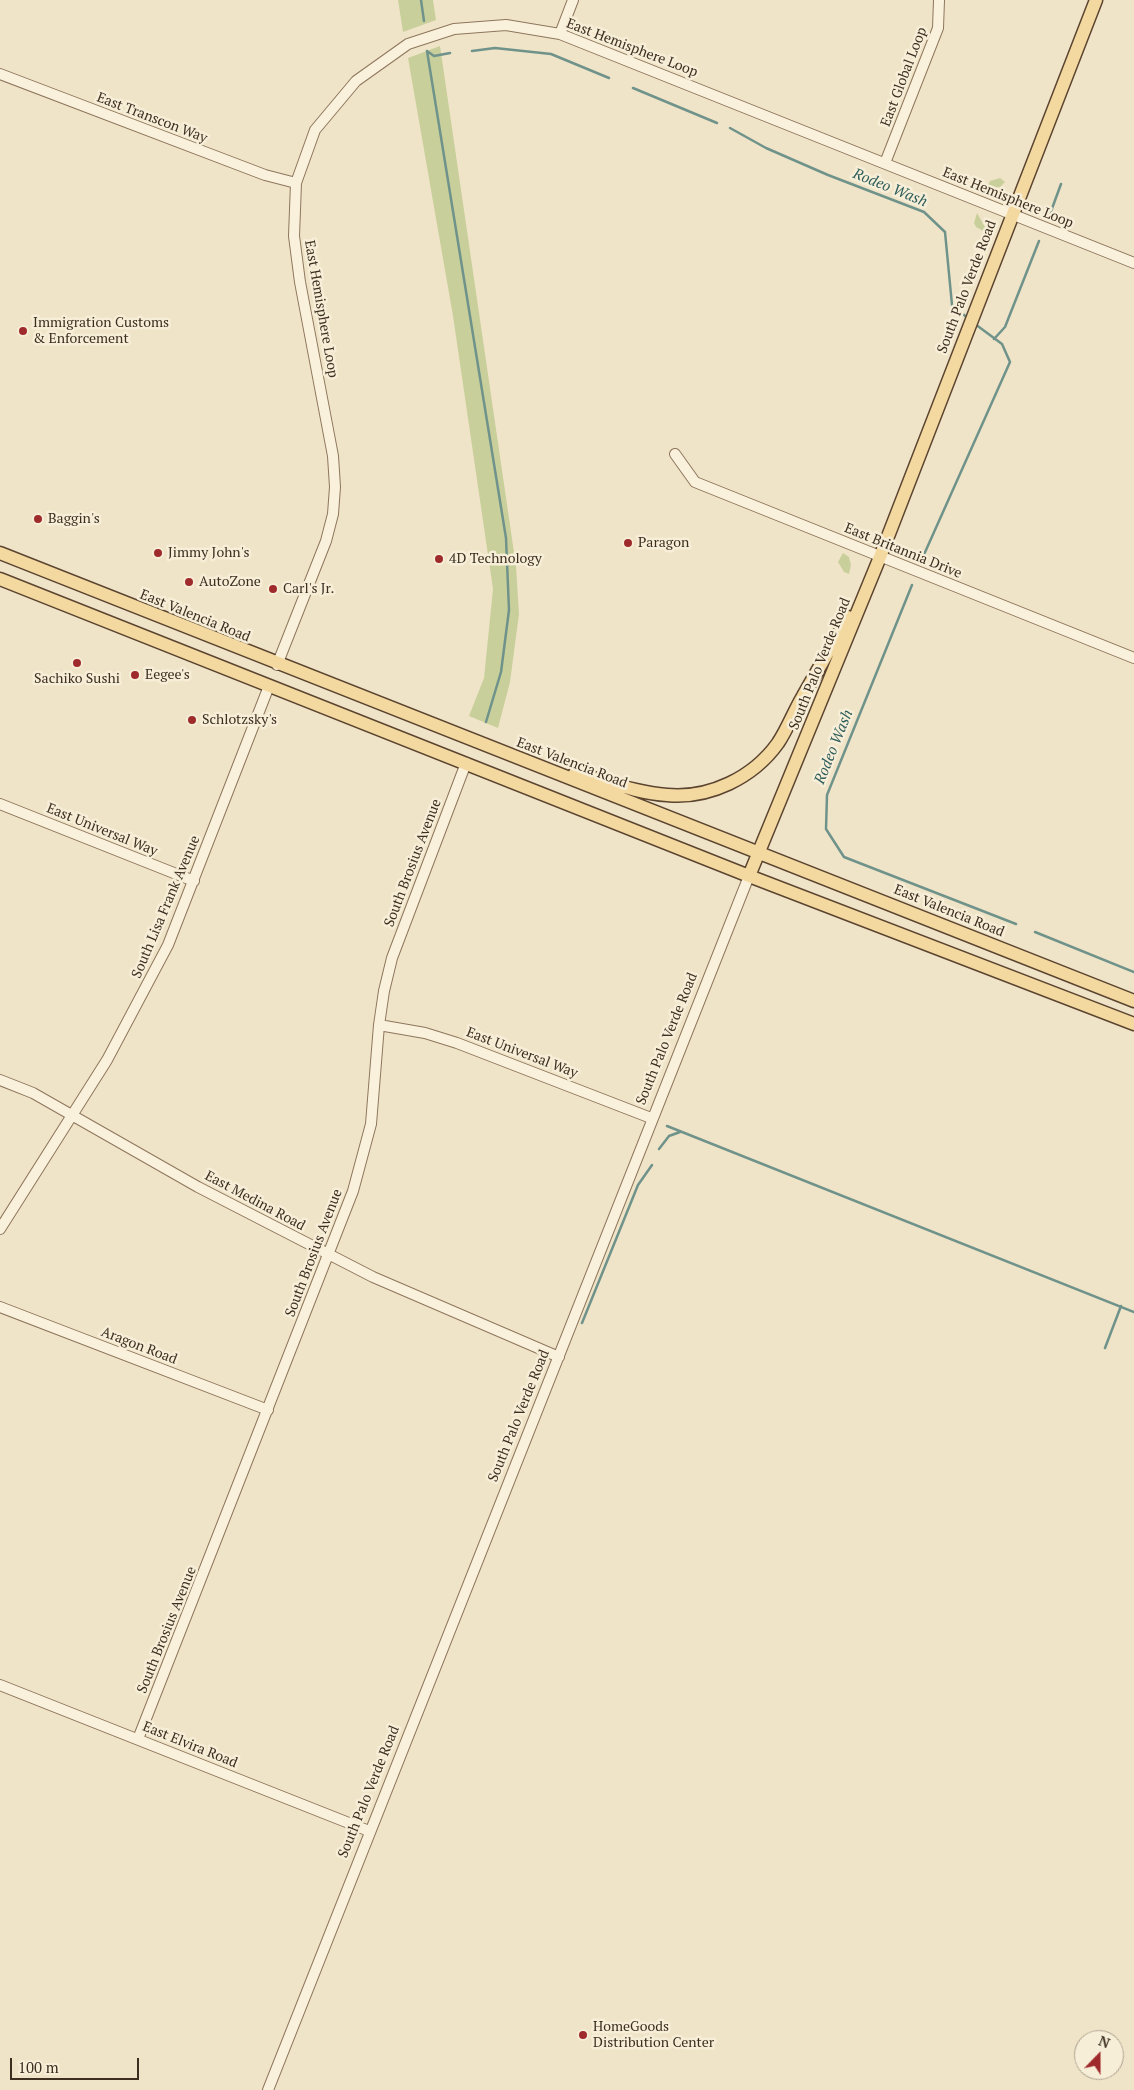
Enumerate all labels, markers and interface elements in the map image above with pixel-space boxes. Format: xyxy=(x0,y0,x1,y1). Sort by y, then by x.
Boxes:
street label: East Hemisphere Loop xyxy=(564,15,700,81)
street label: East Global Loop xyxy=(877,25,931,129)
street label: East Transcon Way xyxy=(94,89,210,147)
street label: East Hemisphere Loop xyxy=(940,164,1076,232)
water label: Rodeo Wash xyxy=(850,165,930,211)
street label: South Palo Verde Road xyxy=(934,218,1000,356)
street label: East Hemisphere Loop xyxy=(301,239,341,379)
place label: Immigration Customs & Enforcement xyxy=(33,315,169,348)
marker: Immigration Customs & Enforcement xyxy=(17,325,29,337)
place label: Baggin's xyxy=(48,511,100,527)
marker: Baggin's xyxy=(32,513,44,525)
street label: East Britannia Drive xyxy=(842,520,964,582)
place label: Paragon xyxy=(638,535,689,551)
marker: Paragon xyxy=(622,537,634,549)
place label: Jimmy John's xyxy=(168,545,249,561)
marker: Jimmy John's xyxy=(152,547,164,559)
place label: 4D Technology xyxy=(449,551,542,567)
marker: 4D Technology xyxy=(433,553,445,565)
place label: AutoZone xyxy=(199,574,261,590)
marker: AutoZone xyxy=(183,576,195,588)
place label: Carl's Jr. xyxy=(283,581,334,597)
marker: Carl's Jr. xyxy=(267,583,279,595)
street label: East Valencia Road xyxy=(137,586,253,646)
street label: South Palo Verde Road xyxy=(786,595,854,733)
marker: Sachiko Sushi xyxy=(71,657,83,669)
place label: Eegee's xyxy=(145,667,190,683)
marker: Eegee's xyxy=(129,669,141,681)
place label: Sachiko Sushi xyxy=(34,671,120,687)
water label: Rodeo Wash xyxy=(811,707,857,787)
place label: Schlotzsky's xyxy=(202,712,277,728)
marker: Schlotzsky's xyxy=(186,714,198,726)
street label: East Valencia Road xyxy=(514,734,630,792)
street label: South Brosius Avenue xyxy=(381,797,445,929)
street label: East Universal Way xyxy=(44,800,160,860)
street label: South Lisa Frank Avenue xyxy=(128,833,204,981)
street label: East Valencia Road xyxy=(891,881,1007,941)
street label: South Palo Verde Road xyxy=(633,970,701,1108)
street label: East Universal Way xyxy=(464,1024,580,1082)
street label: East Medina Road xyxy=(202,1168,308,1234)
street label: South Brosius Avenue xyxy=(282,1187,346,1319)
street label: Aragon Road xyxy=(99,1324,179,1368)
street label: South Palo Verde Road xyxy=(485,1347,553,1485)
street label: South Brosius Avenue xyxy=(134,1564,200,1696)
street label: East Elvira Road xyxy=(140,1718,240,1772)
street label: South Palo Verde Road xyxy=(335,1723,403,1861)
place label: HomeGoods Distribution Center xyxy=(593,2019,714,2052)
marker: HomeGoods Distribution Center xyxy=(577,2029,589,2041)
north arrow xyxy=(1074,2030,1124,2080)
text: N xyxy=(1096,2031,1113,2052)
scale bar xyxy=(12,2048,141,2080)
text: 100 m xyxy=(18,2057,59,2077)

